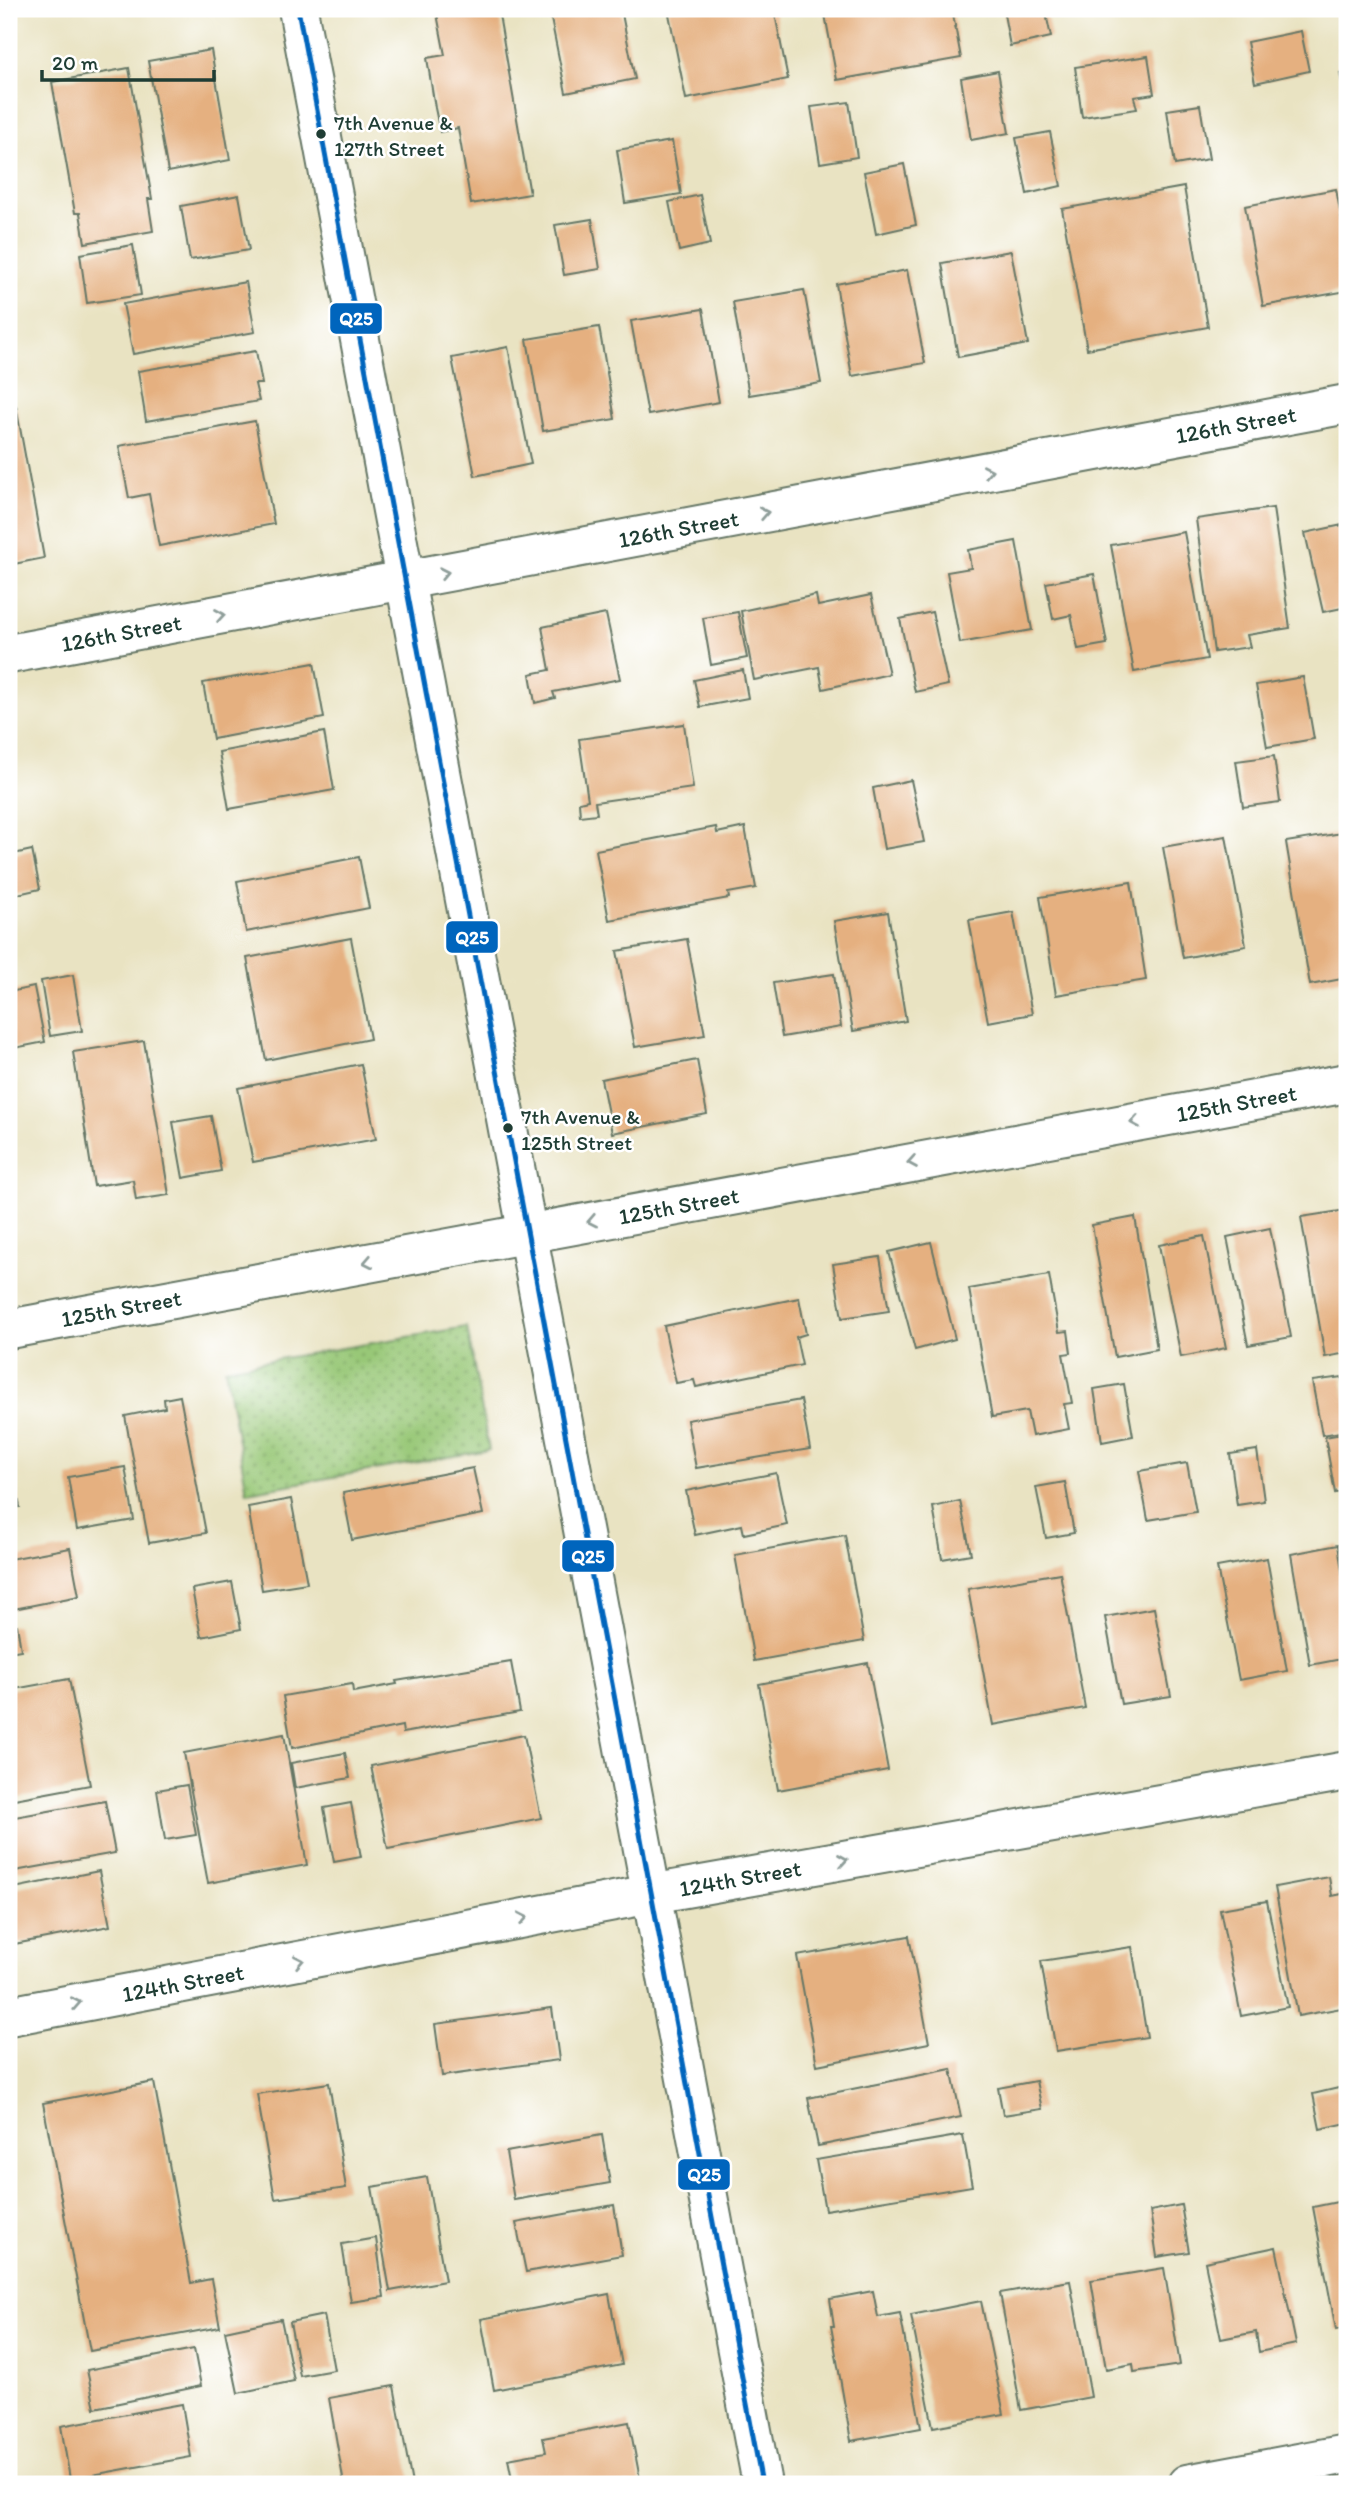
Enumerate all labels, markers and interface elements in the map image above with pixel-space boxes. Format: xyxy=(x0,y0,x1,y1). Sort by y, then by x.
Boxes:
scale bar xyxy=(42,38,214,82)
text: 20 m xyxy=(52,50,99,75)
place label: 7th Avenue & 127th Street xyxy=(334,110,453,161)
marker: 7th Avenue & 127th Street xyxy=(314,127,328,141)
line badge: Q25 xyxy=(329,302,383,335)
text: Q25 xyxy=(339,307,373,330)
street label: 126th Street xyxy=(1173,400,1299,450)
one-way arrow xyxy=(982,465,994,480)
street label: 126th Street xyxy=(616,504,741,554)
one-way arrow xyxy=(758,507,770,522)
one-way arrow xyxy=(438,566,450,581)
street label: 126th Street xyxy=(59,608,184,658)
one-way arrow xyxy=(214,608,226,623)
line badge: Q25 xyxy=(445,920,499,954)
text: Q25 xyxy=(455,926,489,949)
street label: 125th Street xyxy=(1174,1078,1299,1128)
place label: 7th Avenue & 125th Street xyxy=(521,1104,640,1155)
one-way arrow xyxy=(1130,1113,1142,1128)
marker: 7th Avenue & 125th Street xyxy=(501,1121,515,1135)
one-way arrow xyxy=(906,1154,918,1169)
street label: 125th Street xyxy=(616,1181,742,1231)
one-way arrow xyxy=(586,1213,597,1228)
one-way arrow xyxy=(362,1254,374,1269)
street label: 125th Street xyxy=(59,1284,184,1333)
line badge: Q25 xyxy=(561,1539,615,1573)
text: Q25 xyxy=(571,1545,605,1568)
one-way arrow xyxy=(837,1853,849,1868)
street label: 124th Street xyxy=(677,1854,804,1903)
one-way arrow xyxy=(517,1912,529,1927)
one-way arrow xyxy=(293,1954,305,1969)
street label: 124th Street xyxy=(120,1958,247,2008)
one-way arrow xyxy=(70,1996,82,2011)
line badge: Q25 xyxy=(677,2158,731,2191)
text: Q25 xyxy=(687,2163,721,2186)

